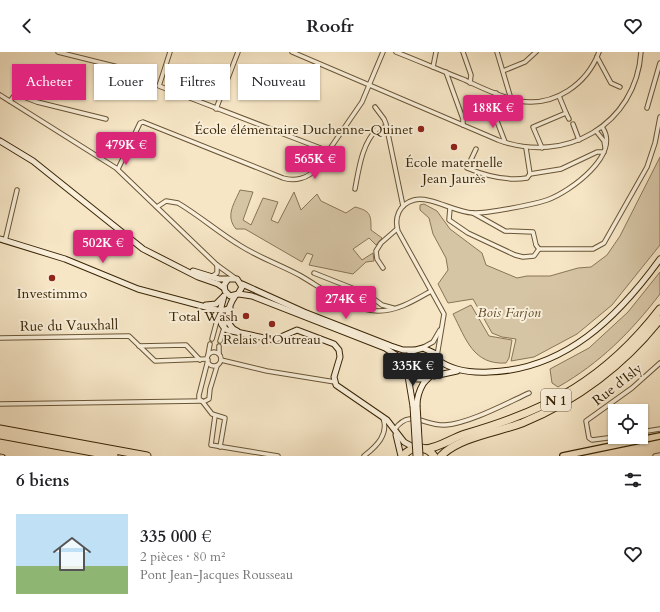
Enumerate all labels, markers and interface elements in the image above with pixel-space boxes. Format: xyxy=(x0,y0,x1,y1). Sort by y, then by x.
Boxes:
text: Roofr xyxy=(306,14,354,39)
icon: back xyxy=(16,15,38,37)
icon: heart xyxy=(622,15,644,37)
chip: Acheter xyxy=(12,64,86,100)
chip: Louer xyxy=(94,64,157,100)
chip: Filtres xyxy=(165,64,230,100)
chip: Nouveau xyxy=(238,64,320,100)
pin: 188K € xyxy=(460,95,526,129)
text: 188K € xyxy=(472,99,514,117)
place label: École élémentaire Duchenne-Quinet xyxy=(194,120,414,139)
marker: École élémentaire Duchenne-Quinet xyxy=(416,124,426,134)
pin: 479K € xyxy=(93,132,159,166)
text: 479K € xyxy=(105,136,147,154)
marker: École maternelle Jean Jaurès xyxy=(449,142,459,152)
pin: 565K € xyxy=(282,146,348,180)
text: 565K € xyxy=(294,150,336,168)
place label: École maternelle Jean Jaurès xyxy=(405,153,503,188)
pin: 502K € xyxy=(70,230,136,264)
text: 502K € xyxy=(82,234,124,252)
marker: Investimmo xyxy=(47,273,57,283)
place label: Investimmo xyxy=(17,284,88,303)
pin: 274K € xyxy=(313,286,379,320)
text: 274K € xyxy=(325,290,367,308)
park label: Bois Farjon xyxy=(477,303,541,322)
place label: Total Wash xyxy=(168,307,238,326)
marker: Total Wash xyxy=(241,311,251,321)
street label: Rue du Vauxhall xyxy=(20,315,119,336)
marker: Relais d'Outreau xyxy=(267,319,277,329)
place label: Relais d'Outreau xyxy=(223,330,321,349)
pin: 335K € xyxy=(380,353,446,387)
text: 335K € xyxy=(392,357,434,375)
street label: Rue d'Isly xyxy=(588,359,647,410)
road number: N 1 xyxy=(541,389,571,411)
map controls xyxy=(608,404,648,444)
button: locate xyxy=(608,404,648,444)
text: 6 biens xyxy=(16,469,69,492)
icon: filters xyxy=(622,469,644,491)
text: 335 000 € xyxy=(140,525,212,548)
icon: home xyxy=(48,530,96,578)
icon: heart xyxy=(622,543,644,565)
text: 2 pièces · 80 m² xyxy=(140,548,225,566)
text: Pont Jean-Jacques Rousseau xyxy=(140,566,293,584)

